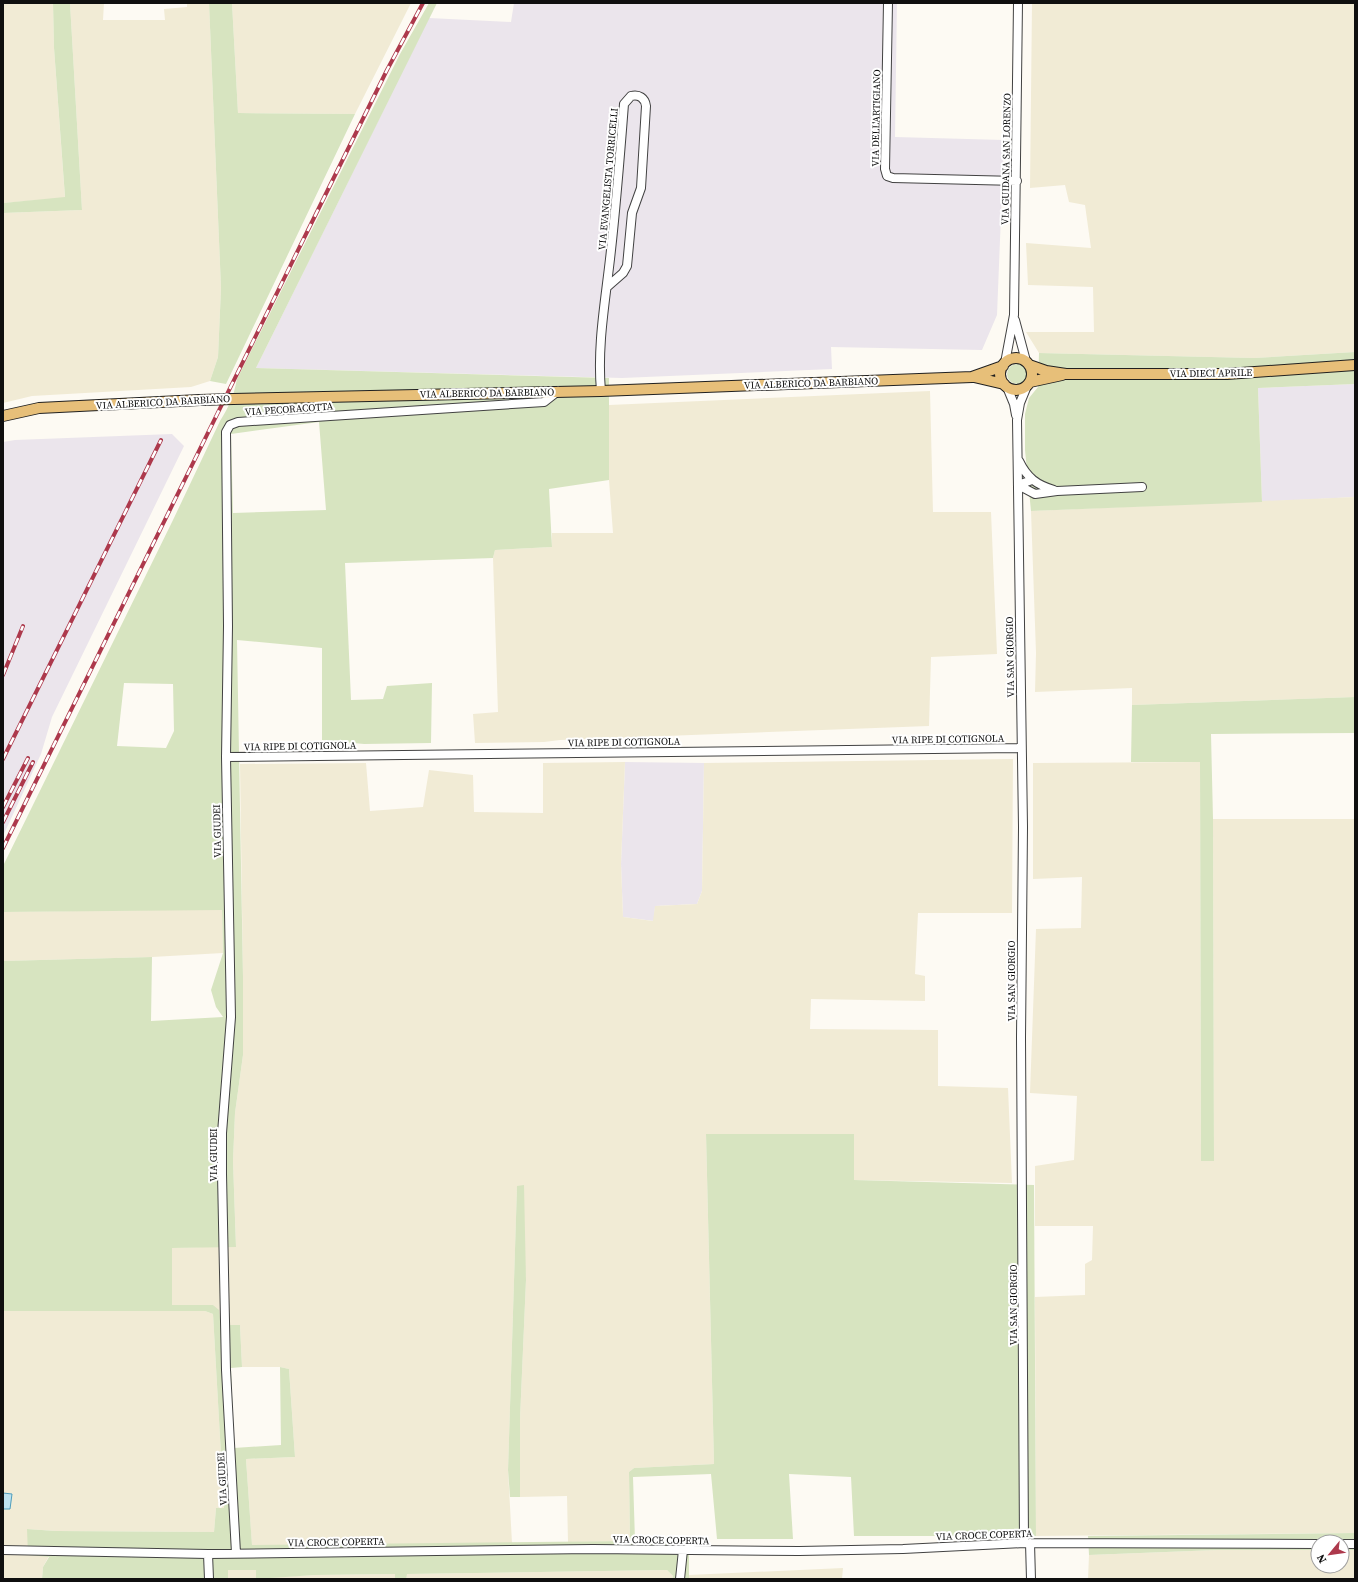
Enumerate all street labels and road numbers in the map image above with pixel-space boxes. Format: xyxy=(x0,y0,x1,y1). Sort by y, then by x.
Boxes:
street label: VIA DELL'ARTIGIANO xyxy=(869,69,883,167)
street label: VIA GUIDANA SAN LORENZO xyxy=(998,93,1014,225)
street label: VIA EVANGELISTA TORRICELLI xyxy=(595,107,621,251)
street label: VIA DIECI APRILE xyxy=(1170,366,1252,380)
street label: VIA ALBERICO DA BARBIANO xyxy=(744,374,878,392)
street label: VIA ALBERICO DA BARBIANO xyxy=(420,385,554,401)
street label: VIA ALBERICO DA BARBIANO xyxy=(95,392,231,412)
street label: VIA PECORACOTTA xyxy=(244,399,334,419)
street label: VIA SAN GIORGIO xyxy=(1003,616,1017,698)
street label: VIA RIPE DI COTIGNOLA xyxy=(891,732,1005,746)
street label: VIA RIPE DI COTIGNOLA xyxy=(567,735,681,749)
street label: VIA RIPE DI COTIGNOLA xyxy=(243,739,357,753)
street label: VIA GIUDEI xyxy=(210,804,224,858)
street label: VIA SAN GIORGIO xyxy=(1005,940,1018,1022)
street label: VIA GIUDEI xyxy=(207,1128,220,1182)
street label: VIA SAN GIORGIO xyxy=(1007,1264,1020,1346)
street label: VIA GIUDEI xyxy=(214,1452,230,1506)
street label: VIA CROCE COPERTA xyxy=(935,1527,1033,1543)
street label: VIA CROCE COPERTA xyxy=(612,1533,710,1547)
street label: VIA CROCE COPERTA xyxy=(287,1535,385,1549)

